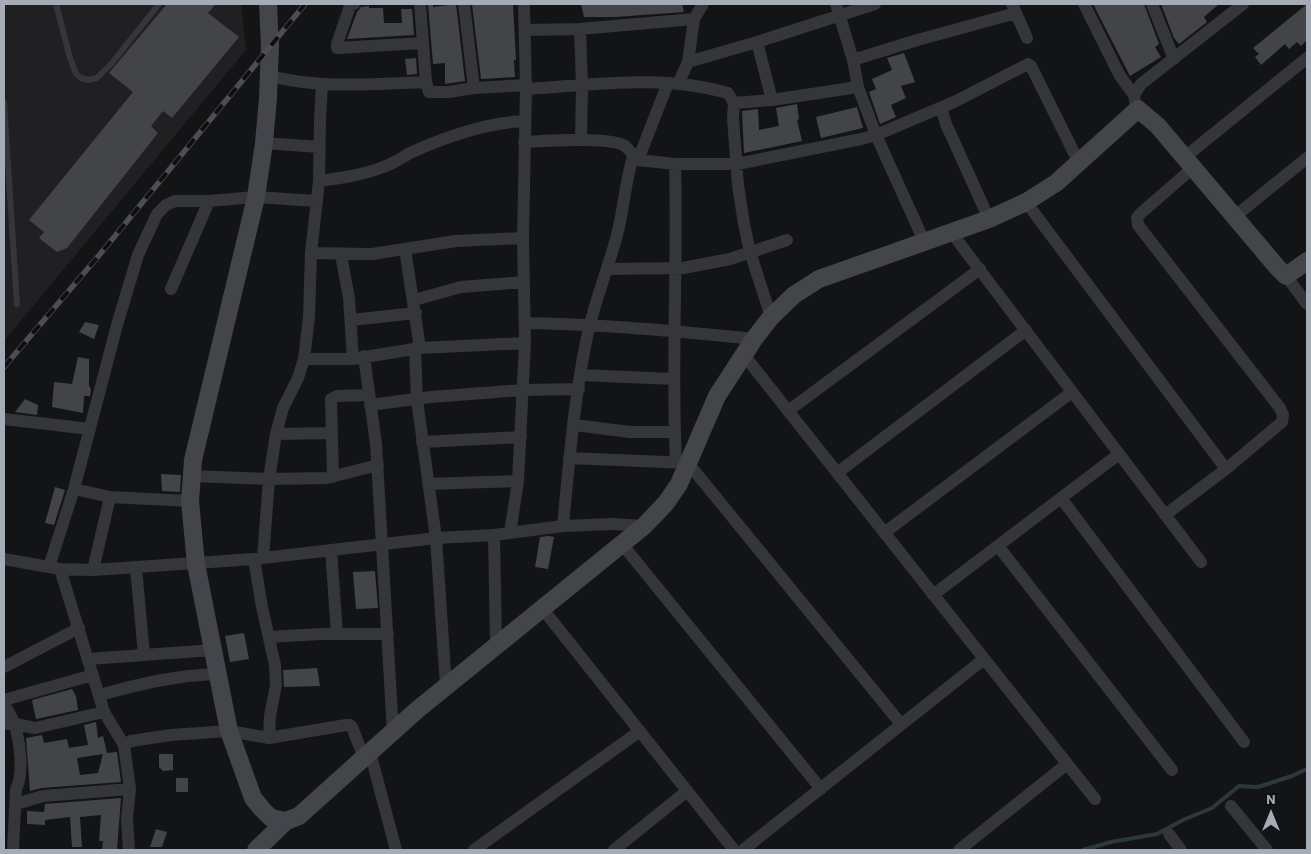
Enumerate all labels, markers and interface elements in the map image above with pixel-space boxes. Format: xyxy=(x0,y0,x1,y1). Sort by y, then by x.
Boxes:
north arrow xyxy=(1246,789,1296,839)
text: N xyxy=(1266,790,1276,807)

